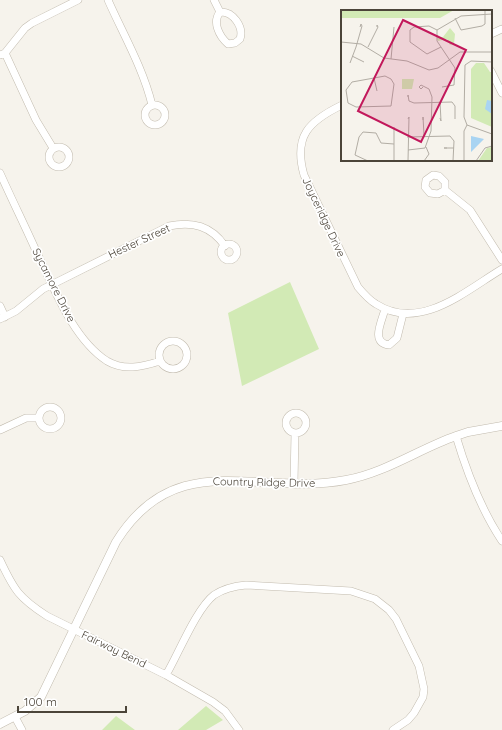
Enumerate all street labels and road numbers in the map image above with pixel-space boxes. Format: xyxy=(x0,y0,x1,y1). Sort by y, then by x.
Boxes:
street label: Joyceridge Drive xyxy=(299,175,349,259)
street label: Hester Street xyxy=(106,220,172,261)
street label: Sycamore Drive xyxy=(29,246,79,324)
street label: Country Ridge Drive xyxy=(213,474,315,490)
street label: Fairway Bend xyxy=(79,627,149,671)

